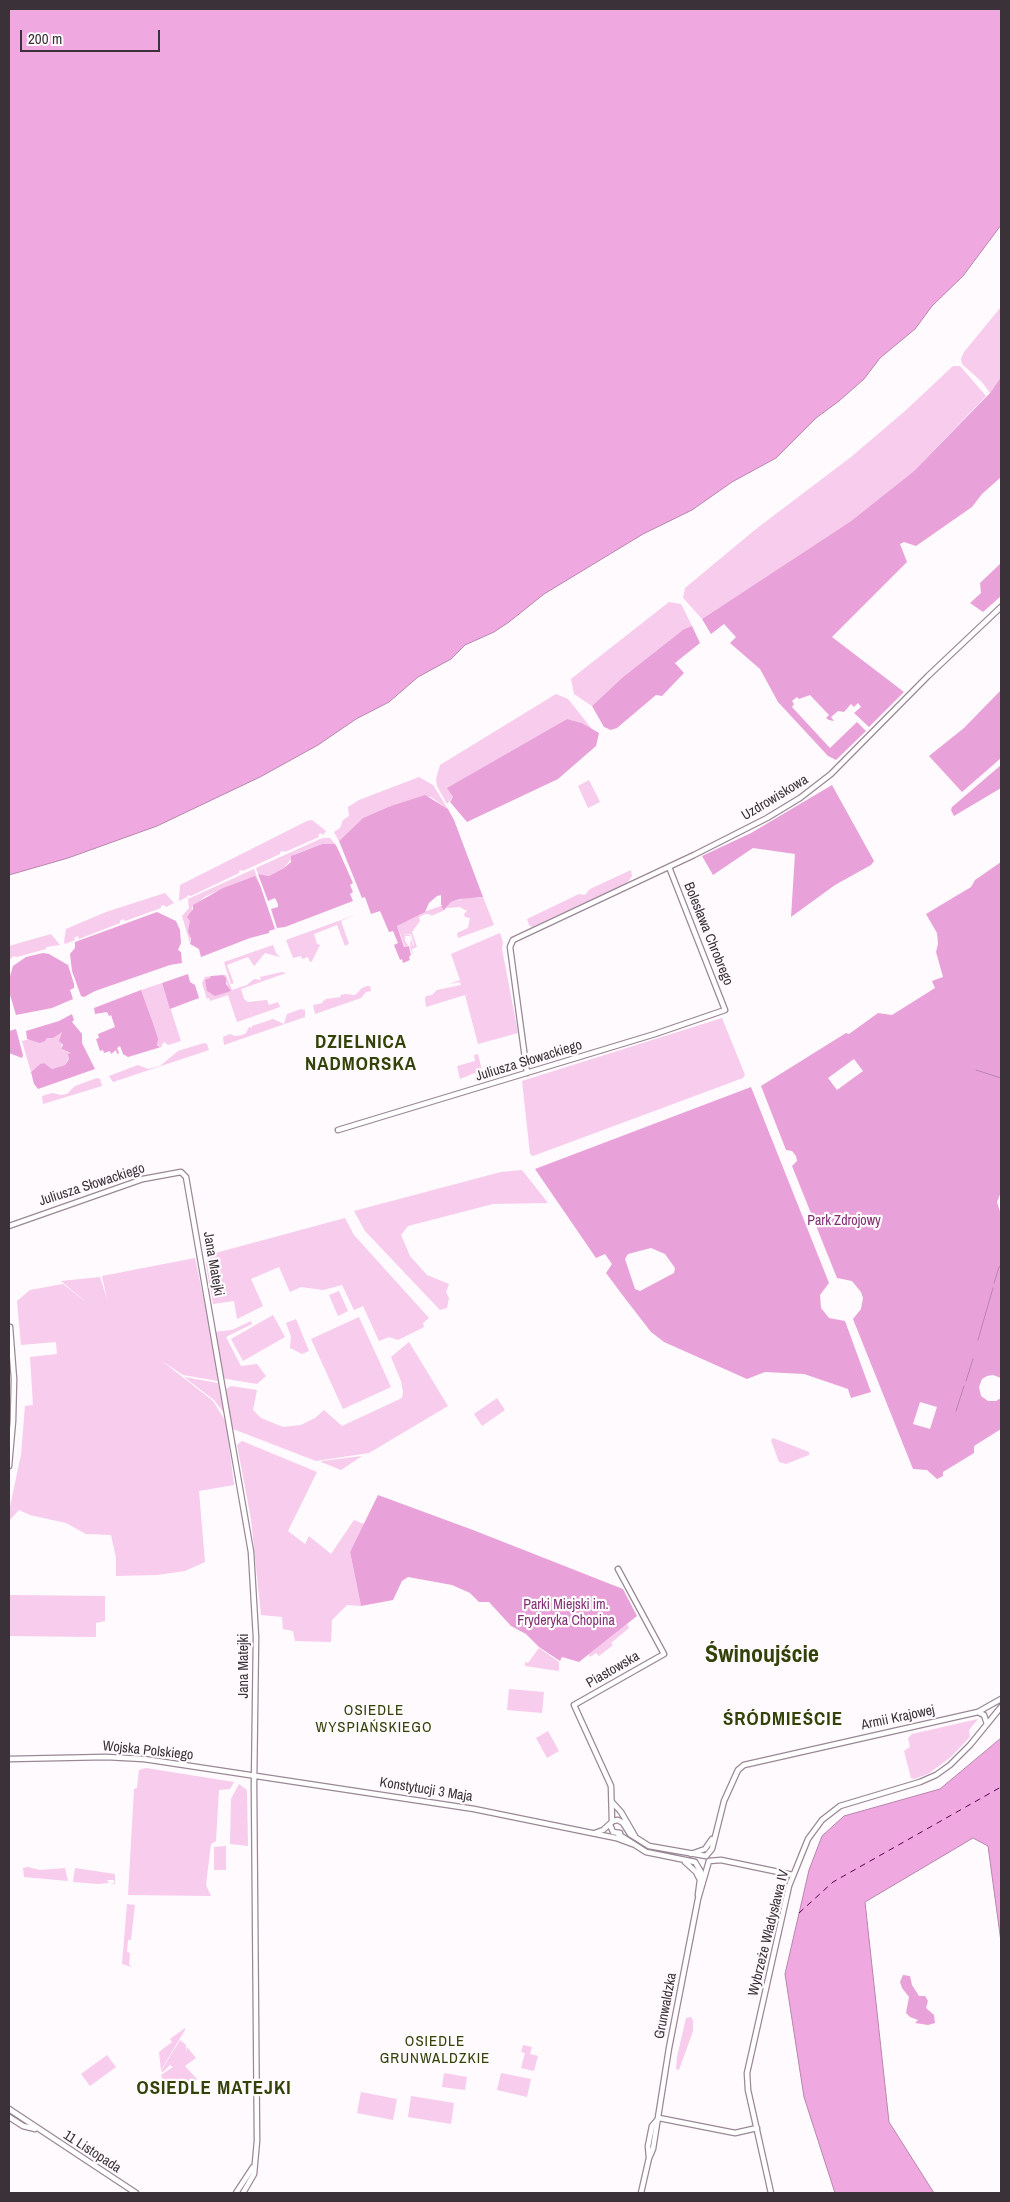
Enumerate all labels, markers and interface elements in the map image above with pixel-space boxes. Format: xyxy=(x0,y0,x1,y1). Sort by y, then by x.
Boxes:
scale bar xyxy=(22,20,162,52)
text: 200 m xyxy=(28,28,62,49)
street label: Uzdrowiskowa xyxy=(739,772,811,824)
street label: Bolesława Chrobrego xyxy=(680,880,736,988)
district label: DZIELNICA NADMORSKA xyxy=(304,1032,418,1076)
street label: Juliusza Słowackiego xyxy=(474,1037,584,1085)
street label: Juliusza Słowackiego xyxy=(37,1160,147,1210)
park label: Park Zdrojowy xyxy=(807,1213,881,1229)
street label: Jana Matejki xyxy=(199,1230,227,1298)
park label: Parki Miejski im. Fryderyka Chopina xyxy=(517,1597,615,1630)
street label: Jana Matejki xyxy=(236,1633,252,1699)
district label: Świnoujście xyxy=(705,1642,819,1670)
street label: Piastowska xyxy=(583,1648,643,1692)
district label: OSIEDLE WYSPIAŃSKIEGO xyxy=(314,1702,434,1737)
street label: Armii Krajowej xyxy=(860,1702,936,1734)
district label: ŚRÓDMIEŚCIE xyxy=(722,1709,844,1731)
street label: Wojska Polskiego xyxy=(102,1738,194,1764)
street label: Konstytucji 3 Maja xyxy=(378,1774,474,1806)
street label: Wybrzeże Władysława IV xyxy=(745,1868,793,1998)
street label: Grunwaldzka xyxy=(651,1972,681,2040)
district label: OSIEDLE GRUNWALDZKIE xyxy=(378,2033,492,2068)
district label: OSIEDLE MATEJKI xyxy=(135,2078,293,2100)
street label: 11 Listopada xyxy=(60,2127,124,2177)

